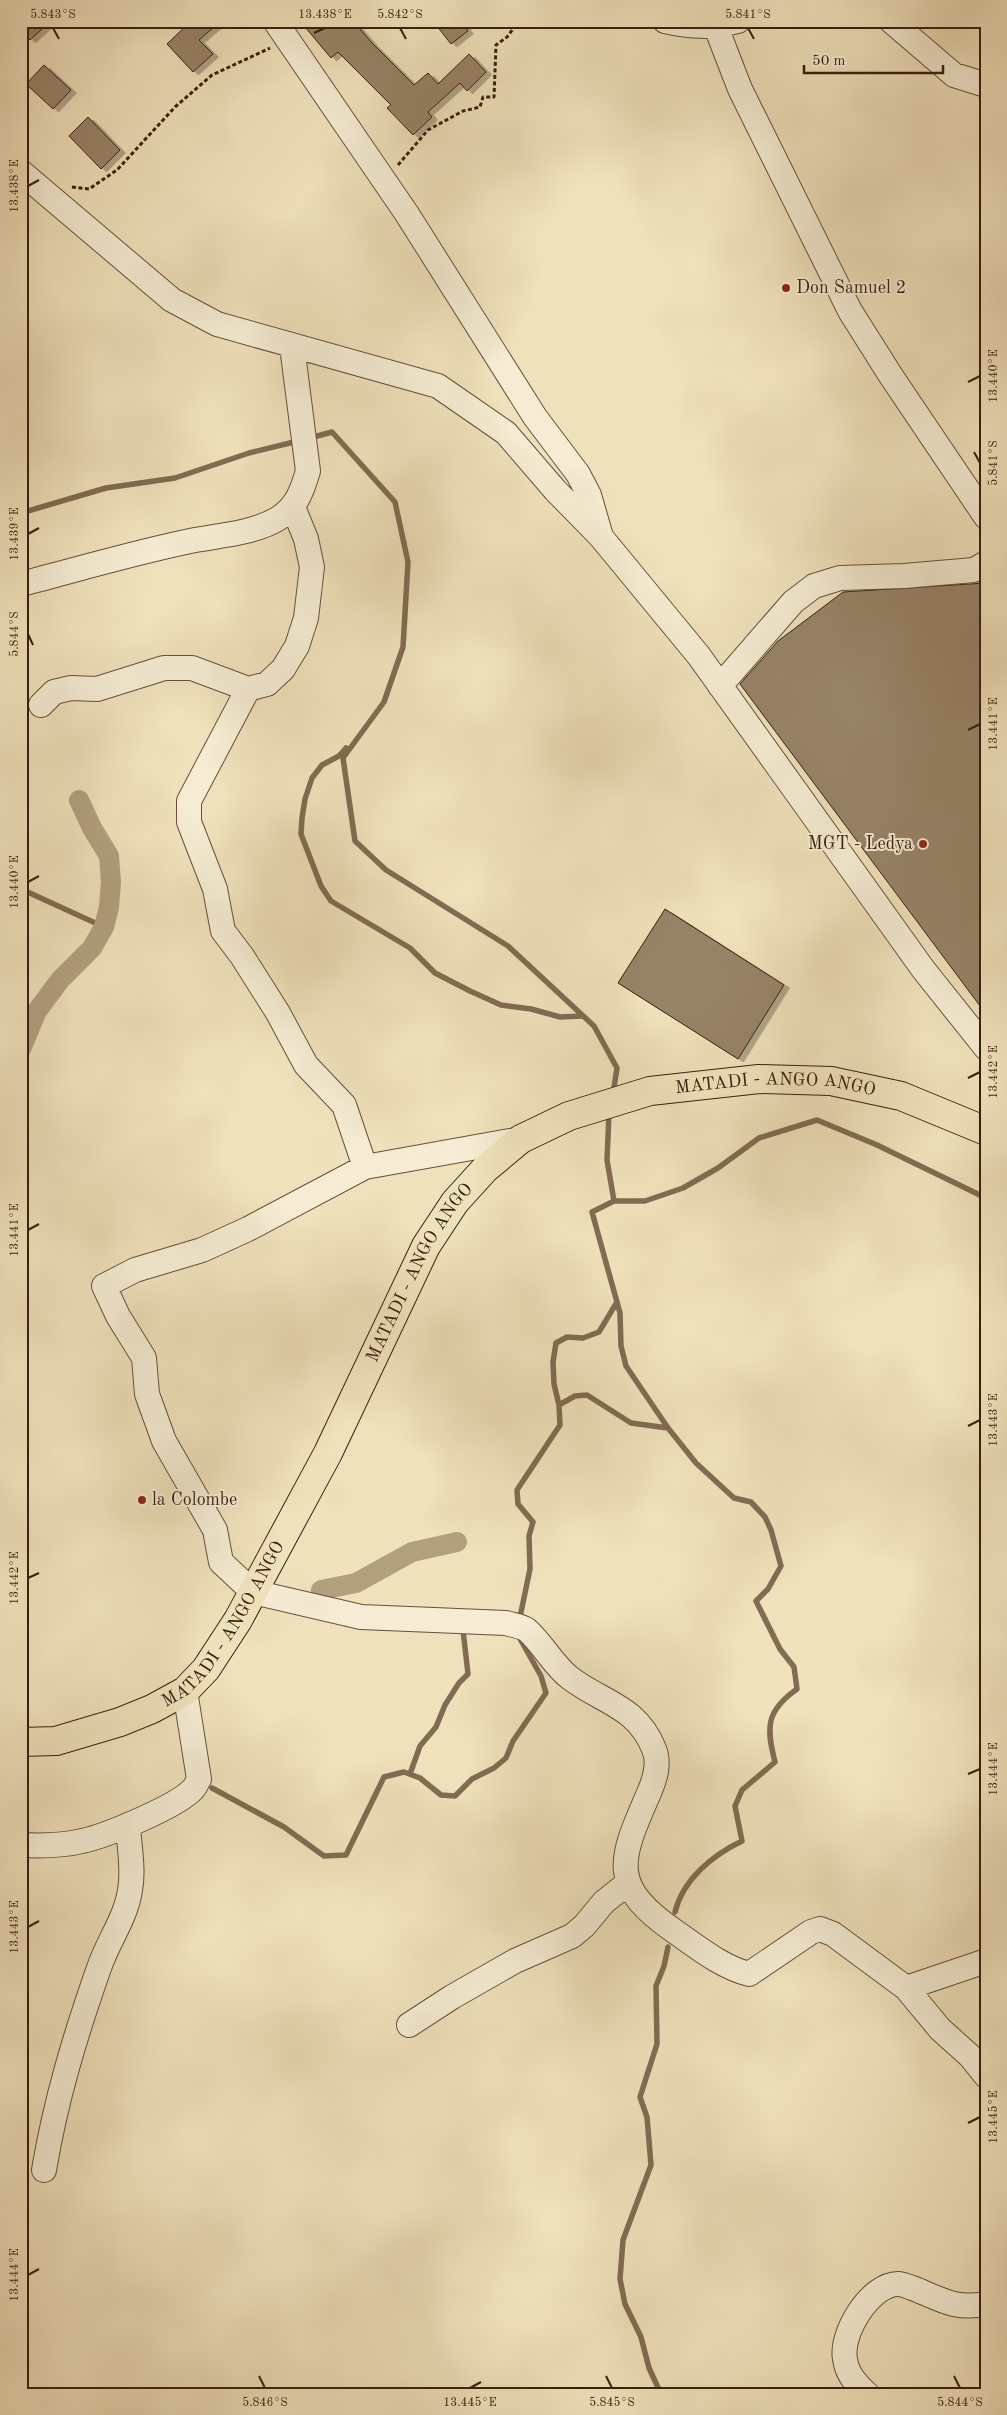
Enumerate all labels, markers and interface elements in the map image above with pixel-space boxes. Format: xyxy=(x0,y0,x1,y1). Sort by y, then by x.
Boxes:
text: 5.843°S xyxy=(30,8,76,21)
text: 5.842°S xyxy=(377,8,423,21)
text: 5.841°S xyxy=(725,8,771,21)
text: 13.438°E xyxy=(298,9,352,21)
scale bar xyxy=(804,42,943,74)
text: 50 m xyxy=(812,54,846,69)
text: 13.438°E xyxy=(9,159,21,213)
place label: Don Samuel 2 xyxy=(796,279,906,297)
marker: Don Samuel 2 xyxy=(780,282,792,294)
text: 13.440°E xyxy=(988,349,1000,403)
text: 5.841°S xyxy=(987,440,1000,486)
text: 13.439°E xyxy=(9,507,21,561)
text: 5.844°S xyxy=(8,611,21,657)
text: 13.441°E xyxy=(988,697,1000,751)
place label: MGT - Ledya xyxy=(808,835,913,853)
marker: MGT - Ledya xyxy=(917,838,929,850)
text: 13.440°E xyxy=(9,855,21,909)
text: 13.442°E xyxy=(988,1045,1000,1099)
street label: MATADI - ANGO ANGO xyxy=(674,1070,877,1099)
street label: MATADI - ANGO ANGO xyxy=(363,1180,476,1365)
text: 13.441°E xyxy=(9,1203,21,1257)
text: 13.443°E xyxy=(988,1393,1000,1447)
place label: la Colombe xyxy=(152,1491,237,1509)
marker: la Colombe xyxy=(136,1494,148,1506)
street label: MATADI - ANGO ANGO xyxy=(159,1538,288,1711)
text: 13.442°E xyxy=(9,1551,21,1605)
text: 13.444°E xyxy=(988,1742,1000,1796)
text: 13.443°E xyxy=(9,1900,21,1954)
text: 13.445°E xyxy=(987,2090,1000,2144)
text: 13.444°E xyxy=(9,2248,21,2302)
text: 5.846°S xyxy=(242,2396,288,2409)
text: 13.445°E xyxy=(443,2396,497,2409)
text: 5.845°S xyxy=(589,2396,635,2409)
text: 5.844°S xyxy=(937,2396,983,2409)

